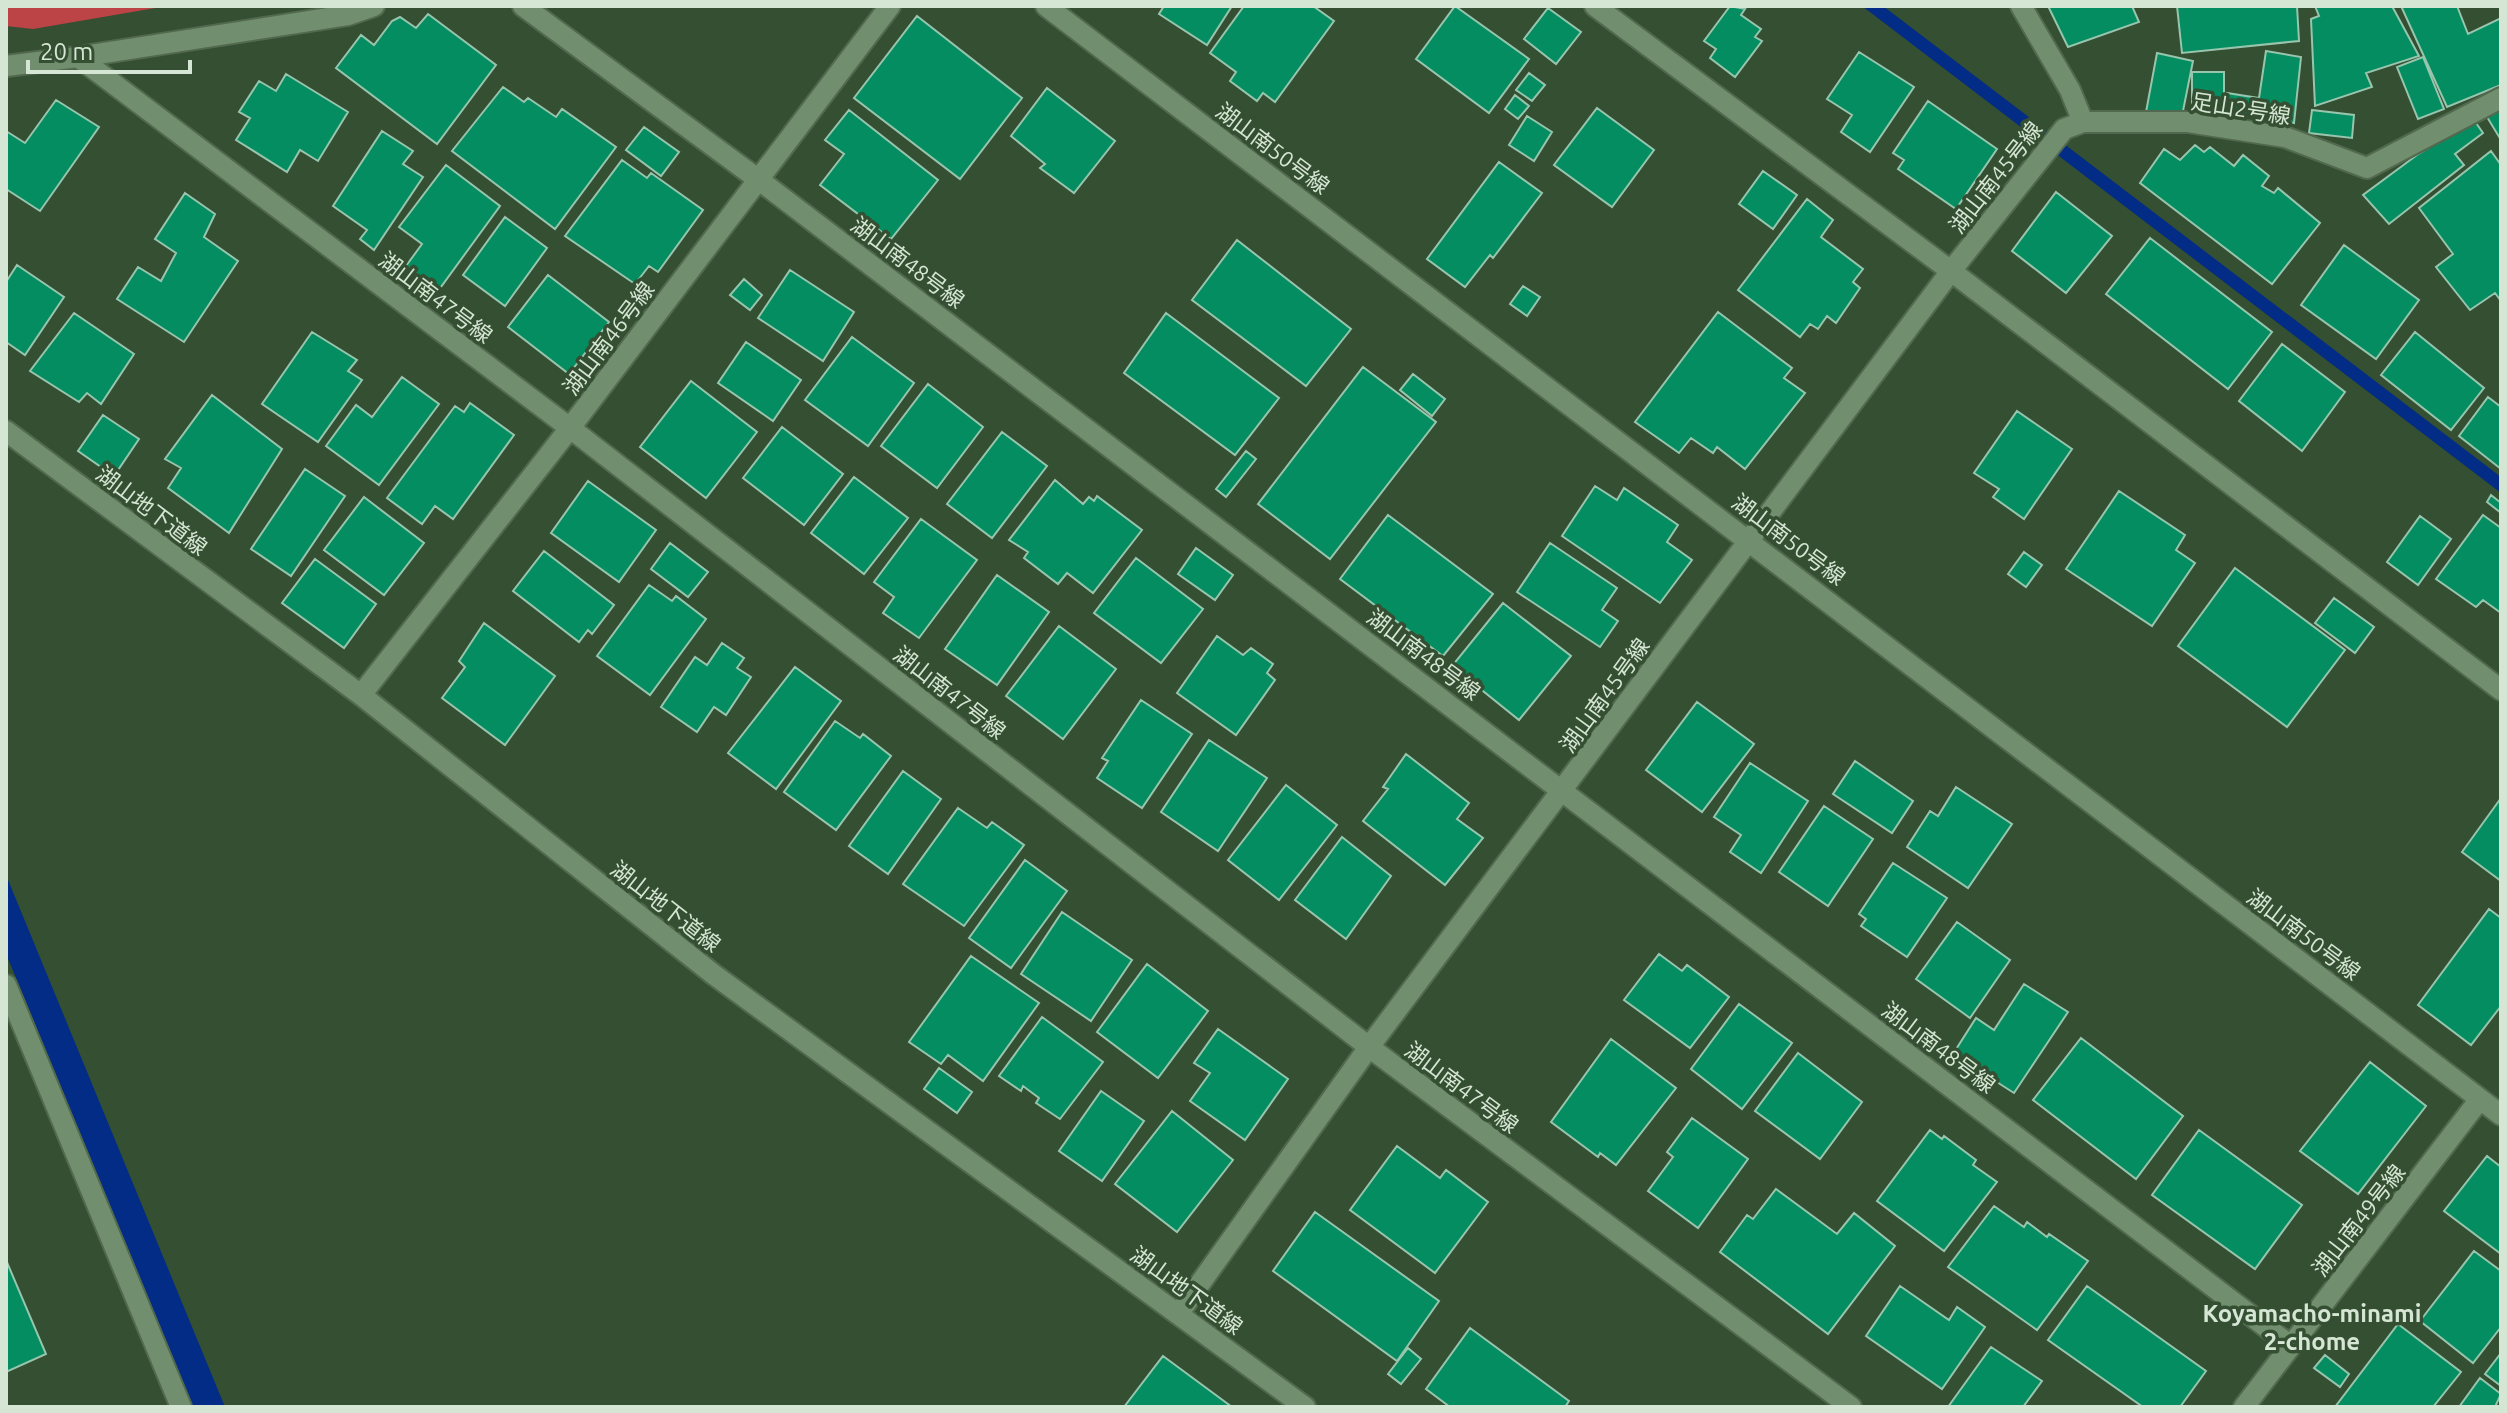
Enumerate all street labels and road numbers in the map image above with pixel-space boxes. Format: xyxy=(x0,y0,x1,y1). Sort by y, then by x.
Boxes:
street label: 足山2号線 xyxy=(2189,88,2293,128)
street label: 湖山南50号線 xyxy=(1212,97,1334,199)
street label: 湖山南45号線 xyxy=(1944,116,2046,238)
street label: 湖山南48号線 xyxy=(847,211,969,313)
street label: 湖山南47号線 xyxy=(375,246,497,348)
street label: 湖山南46号線 xyxy=(557,277,659,399)
street label: 湖山地下道線 xyxy=(92,460,212,560)
street label: 湖山南50号線 xyxy=(1728,488,1850,590)
street label: 湖山南48号線 xyxy=(1363,603,1485,705)
street label: 湖山南45号線 xyxy=(1554,633,1654,757)
street label: 湖山南47号線 xyxy=(889,641,1011,743)
street label: 湖山地下道線 xyxy=(606,856,726,956)
street label: 湖山南50号線 xyxy=(2243,883,2365,985)
street label: 湖山南48号線 xyxy=(1878,996,2000,1098)
street label: 湖山南47号線 xyxy=(1401,1036,1523,1138)
street label: 湖山南49号線 xyxy=(2307,1159,2409,1281)
street label: 湖山地下道線 xyxy=(1126,1241,1248,1339)

